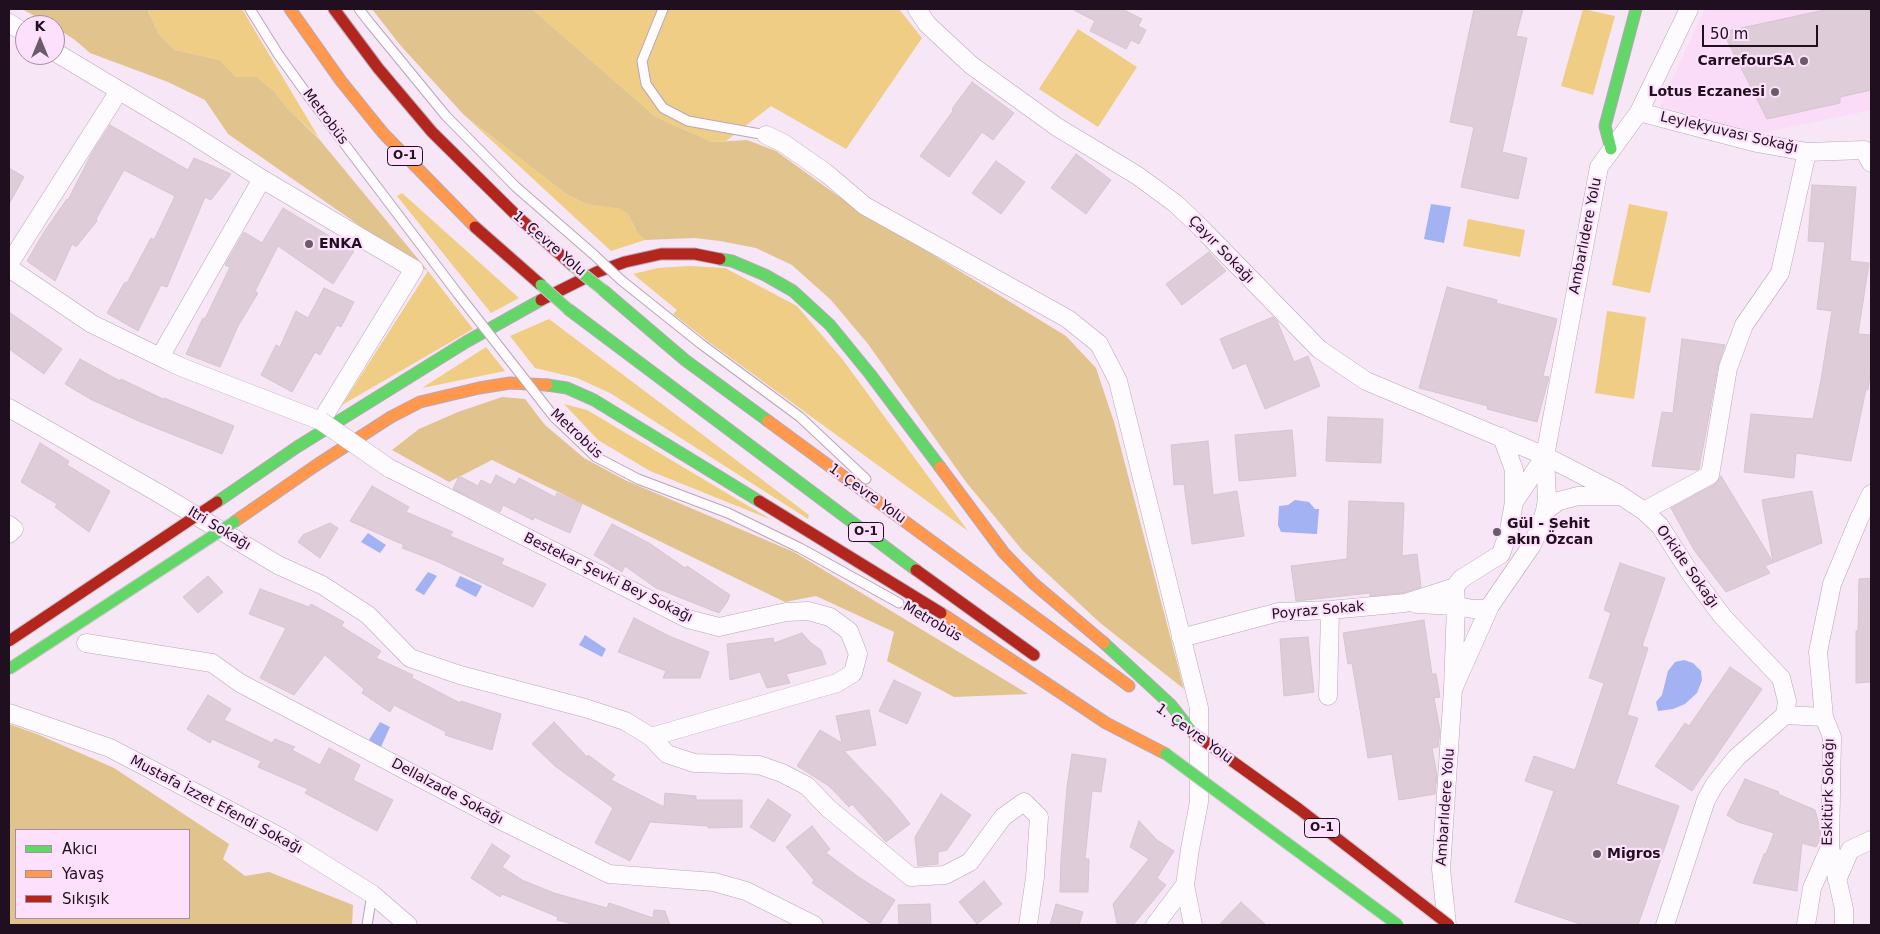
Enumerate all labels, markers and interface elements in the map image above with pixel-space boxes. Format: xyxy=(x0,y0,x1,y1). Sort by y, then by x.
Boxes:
north arrow xyxy=(15,15,65,65)
scale bar xyxy=(1705,15,1821,47)
text: K xyxy=(35,18,45,34)
text: 50 m xyxy=(1710,25,1748,43)
place label: CarrefourSA xyxy=(1697,53,1794,69)
marker: CarrefourSA xyxy=(1798,55,1810,67)
place label: Lotus Eczanesi xyxy=(1649,84,1765,100)
street label: Metrobüs xyxy=(299,86,351,148)
marker: Lotus Eczanesi xyxy=(1769,86,1781,98)
street label: Leylekyuvası Sokağı xyxy=(1658,109,1800,157)
road number: O-1 xyxy=(388,146,422,166)
street label: Ambarlıdere Yolu xyxy=(1566,176,1606,296)
street label: 1. Çevre Yolu xyxy=(509,208,589,280)
street label: Çayır Sokağı xyxy=(1185,213,1257,287)
place label: ENKA xyxy=(319,236,362,252)
marker: ENKA xyxy=(303,238,315,250)
street label: Metrobüs xyxy=(546,406,606,462)
street label: 1. Çevre Yolu xyxy=(825,460,909,528)
street label: Itri Sokağı xyxy=(185,504,253,554)
place label: Gül - Şehit akın Özcan xyxy=(1507,516,1593,548)
road number: O-1 xyxy=(848,522,884,542)
street label: Orkide Sokağı xyxy=(1652,522,1722,612)
marker: Gül - Şehit akın Özcan xyxy=(1491,526,1503,538)
street label: Bestekar Şevki Bey Sokağı xyxy=(521,530,695,626)
street label: Metrobüs xyxy=(900,598,964,646)
street label: Poyraz Sokak xyxy=(1271,599,1365,623)
street label: 1. Çevre Yolu xyxy=(1152,700,1236,768)
street label: Eskitürk Sokağı xyxy=(1820,738,1838,846)
street label: Ambarlıdere Yolu xyxy=(1433,747,1459,867)
street label: Mustafa İzzet Efendi Sokağı xyxy=(127,752,305,858)
street label: Dellalzade Sokağı xyxy=(388,755,506,829)
road number: O-1 xyxy=(1304,818,1340,838)
legend xyxy=(15,829,190,919)
text: Akıcı xyxy=(62,840,98,858)
place label: Migros xyxy=(1607,846,1661,862)
marker: Migros xyxy=(1591,848,1603,860)
text: Yavaş xyxy=(62,865,104,883)
text: Sıkışık xyxy=(62,890,109,908)

